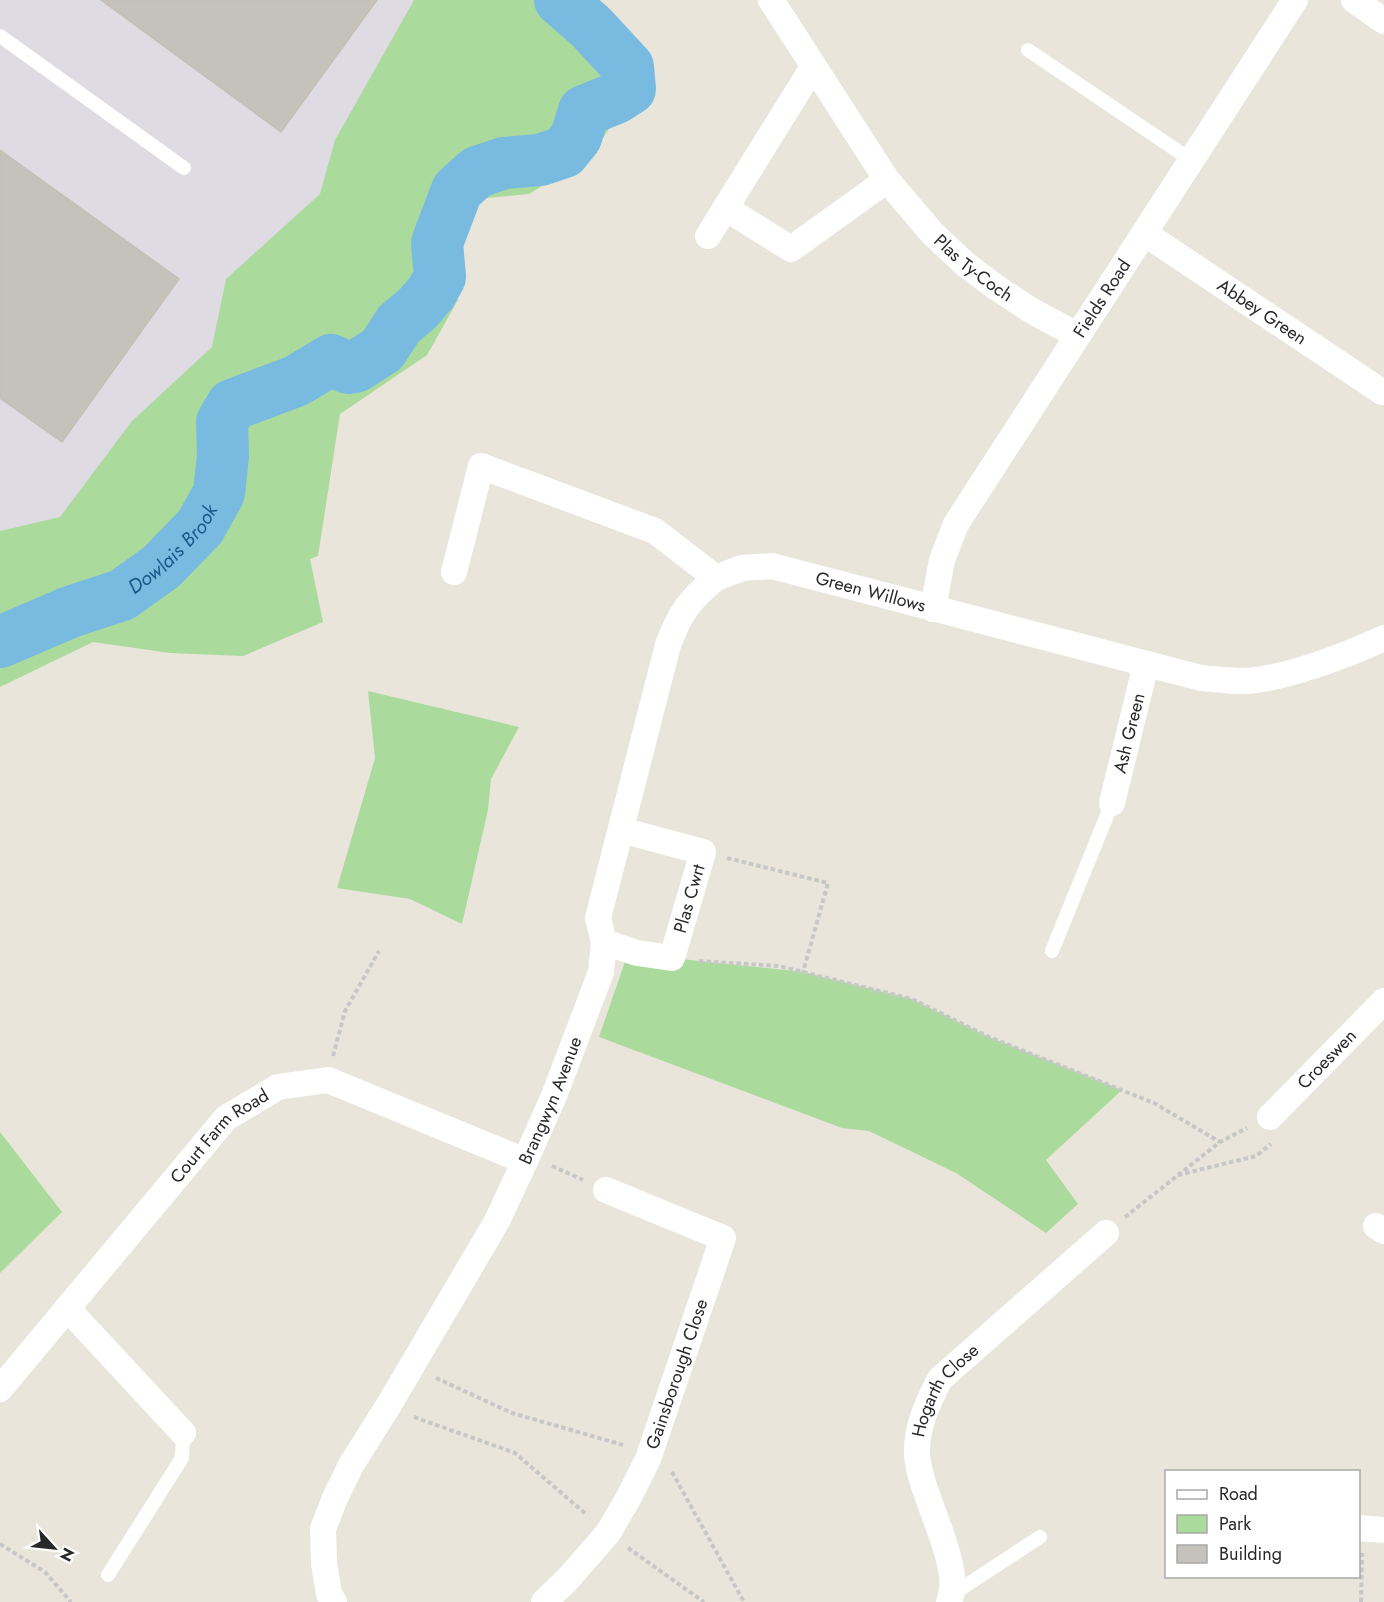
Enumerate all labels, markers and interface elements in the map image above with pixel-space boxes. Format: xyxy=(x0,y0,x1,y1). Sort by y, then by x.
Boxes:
street label: Plas Ty-Coch xyxy=(928,228,1018,308)
street label: Fields Road xyxy=(1067,254,1137,343)
street label: Abbey Green xyxy=(1212,273,1312,351)
water label: Dowlais Brook xyxy=(122,498,226,601)
street label: Green Willows xyxy=(813,565,929,619)
street label: Ash Green xyxy=(1107,690,1151,776)
street label: Plas Cwrt xyxy=(667,861,712,936)
street label: Croeswen xyxy=(1291,1023,1362,1095)
street label: Brangwyn Avenue xyxy=(512,1033,588,1169)
street label: Court Farm Road xyxy=(164,1082,274,1189)
street label: Gainsborough Close xyxy=(639,1295,714,1453)
street label: Hogarth Close xyxy=(905,1338,985,1439)
legend xyxy=(1165,1470,1360,1578)
text: Road xyxy=(1219,1481,1258,1507)
text: Park xyxy=(1219,1511,1251,1537)
north arrow xyxy=(24,1518,84,1578)
text: Building xyxy=(1219,1541,1282,1567)
text: N xyxy=(54,1544,80,1565)

